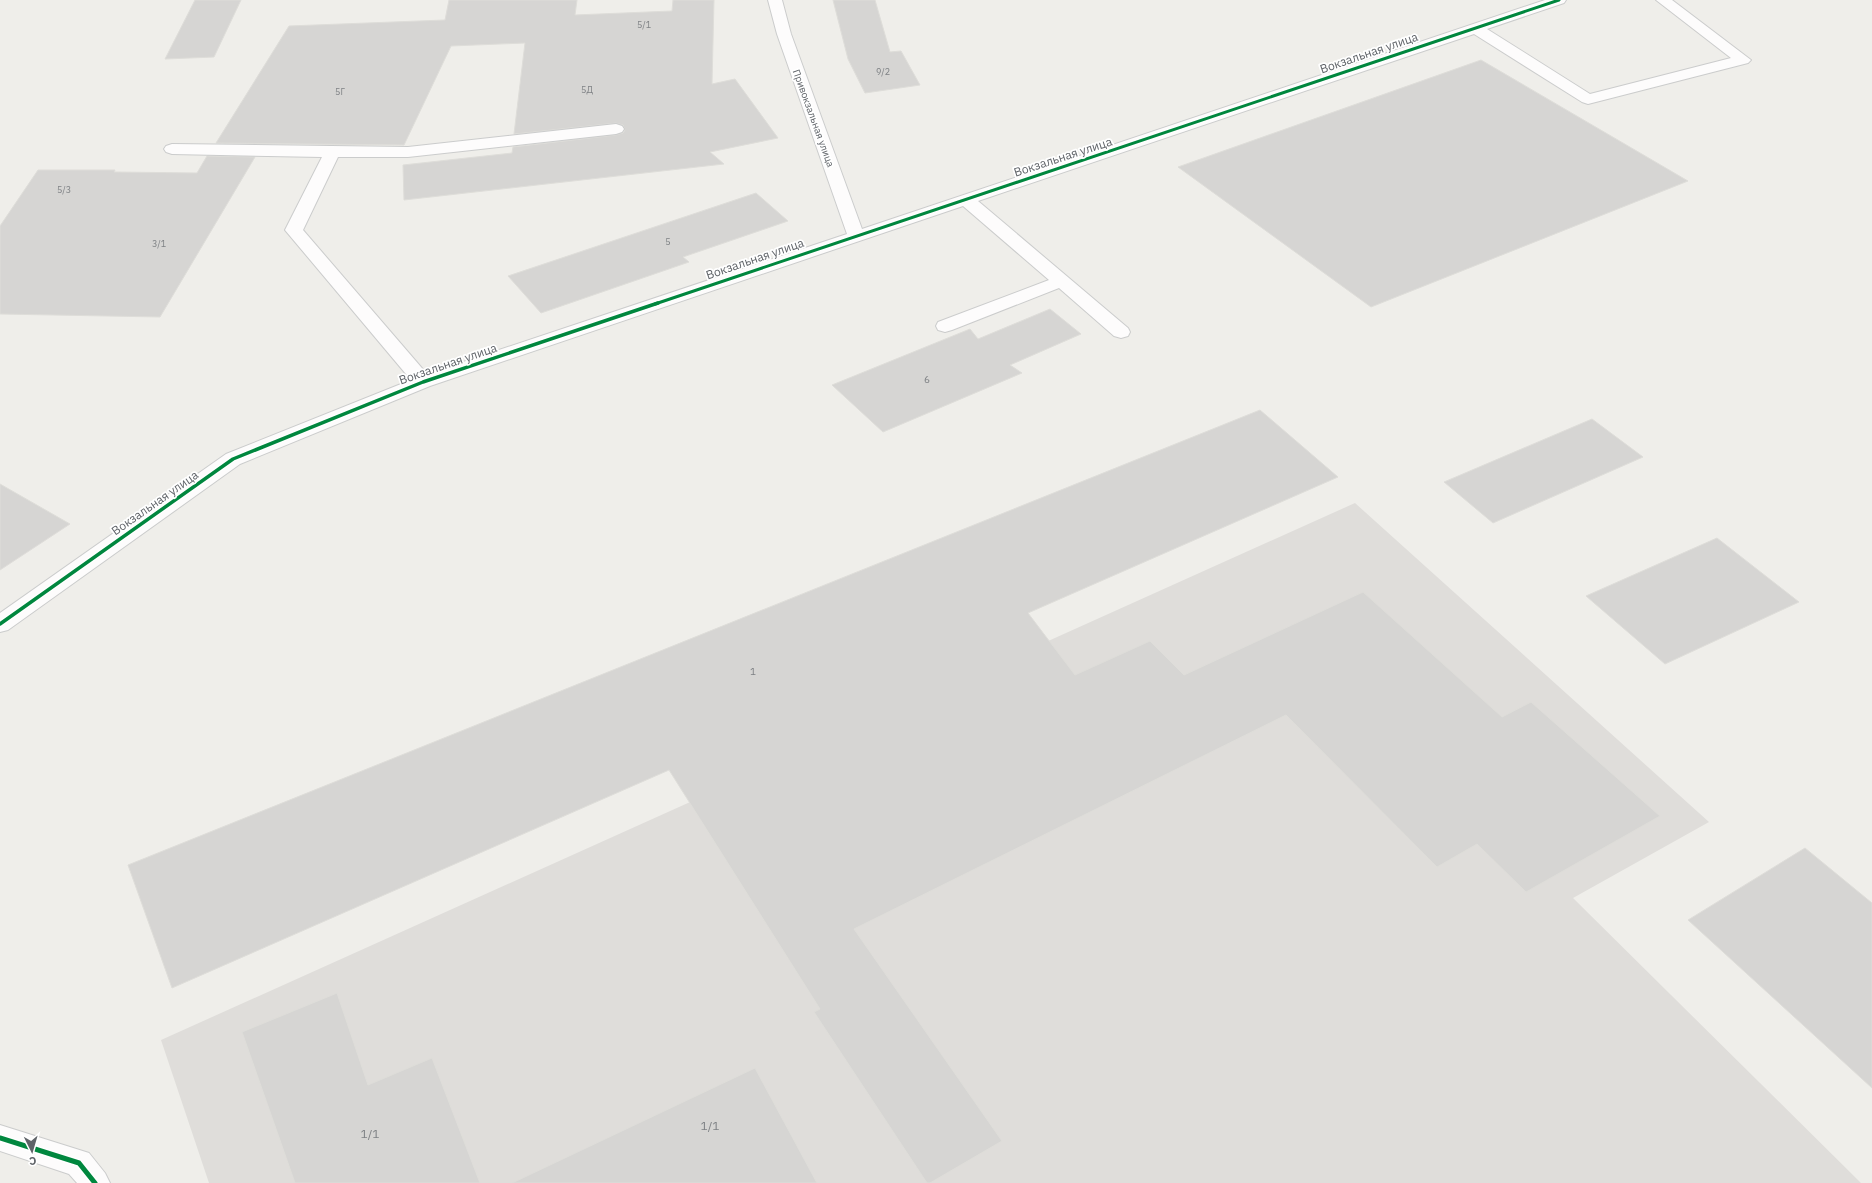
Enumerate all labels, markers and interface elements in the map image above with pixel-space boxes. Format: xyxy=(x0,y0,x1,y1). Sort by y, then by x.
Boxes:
house number: 5/1 xyxy=(637,19,651,30)
street label: Вокзальная улица xyxy=(1318,29,1420,76)
house number: 9/2 xyxy=(876,66,890,77)
street label: Привокзальная улица xyxy=(790,68,837,169)
house number: 5Д xyxy=(581,84,593,95)
house number: 5Г xyxy=(335,86,345,97)
street label: Вокзальная улица xyxy=(1012,133,1114,179)
house number: 5/3 xyxy=(57,184,71,195)
street label: Вокзальная улица xyxy=(704,235,806,282)
house number: 5 xyxy=(665,236,671,247)
house number: 3/1 xyxy=(152,238,166,249)
street label: Вокзальная улица xyxy=(397,340,499,387)
house number: 6 xyxy=(924,373,930,386)
street label: Вокзальная улица xyxy=(108,467,201,538)
house number: 1 xyxy=(750,665,756,678)
house number: 1/1 xyxy=(701,1118,720,1133)
house number: 1/1 xyxy=(361,1126,380,1141)
north arrow xyxy=(12,1131,52,1171)
text: С xyxy=(29,1154,37,1168)

